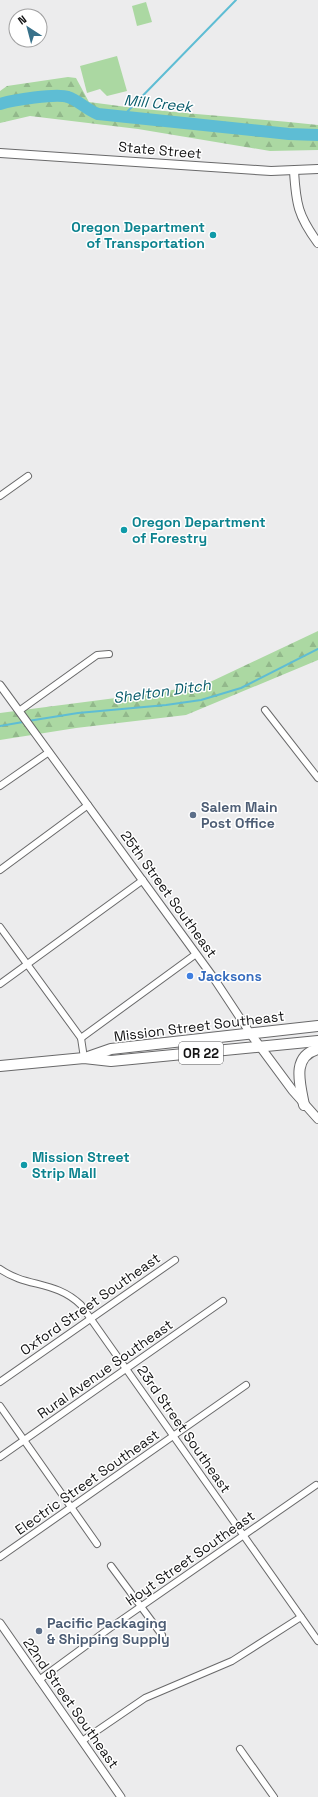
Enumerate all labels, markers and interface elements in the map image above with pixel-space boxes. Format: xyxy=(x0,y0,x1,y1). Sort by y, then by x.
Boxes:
north arrow xyxy=(8,8,48,48)
text: N xyxy=(15,12,29,28)
water label: Mill Creek xyxy=(123,90,195,116)
street label: State Street xyxy=(118,137,202,163)
place label: Oregon Department of Transportation xyxy=(71,218,205,252)
marker: Oregon Department of Transportation xyxy=(208,230,218,240)
place label: Oregon Department of Forestry xyxy=(132,513,266,547)
marker: Oregon Department of Forestry xyxy=(119,525,129,535)
water label: Shelton Ditch xyxy=(112,675,213,707)
place label: Salem Main Post Office xyxy=(201,798,278,832)
marker: Salem Main Post Office xyxy=(188,810,198,820)
street label: 25th Street Southeast xyxy=(117,827,221,961)
place label: Jacksons xyxy=(198,967,262,985)
marker: Jacksons xyxy=(185,971,195,981)
street label: Mission Street Southeast xyxy=(113,1007,285,1045)
road number: OR 22 xyxy=(179,1042,223,1064)
place label: Mission Street Strip Mall xyxy=(32,1148,130,1182)
marker: Mission Street Strip Mall xyxy=(19,1160,29,1170)
street label: Oxford Street Southeast xyxy=(16,1249,164,1359)
street label: Rural Avenue Southeast xyxy=(34,1315,176,1423)
street label: 23rd Street Southeast xyxy=(133,1362,235,1496)
street label: Electric Street Southeast xyxy=(11,1425,163,1539)
street label: Hoyt Street Southeast xyxy=(122,1507,258,1609)
place label: Pacific Packaging & Shipping Supply xyxy=(47,1614,170,1648)
marker: Pacific Packaging & Shipping Supply xyxy=(34,1626,44,1636)
street label: 22nd Street Southeast xyxy=(19,1634,123,1772)

